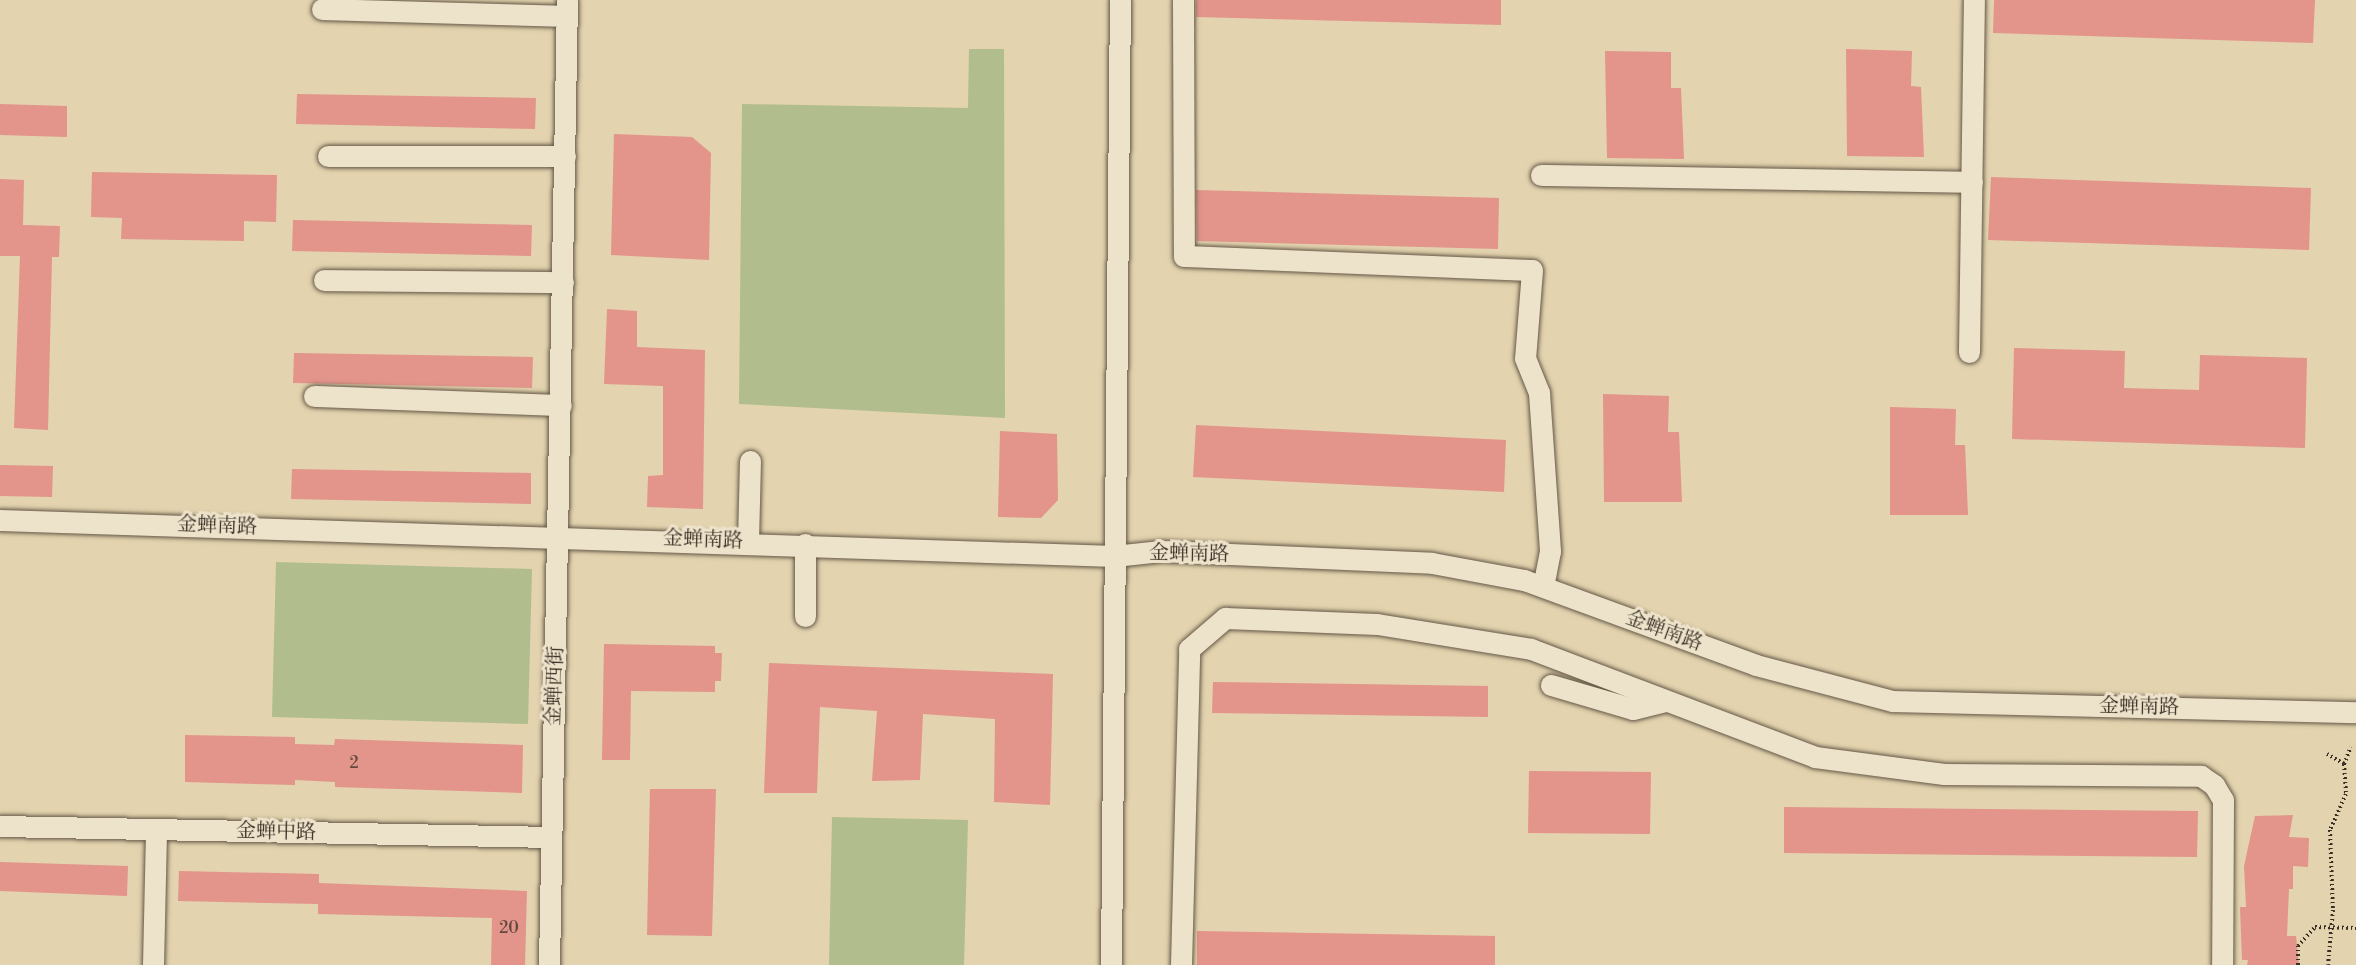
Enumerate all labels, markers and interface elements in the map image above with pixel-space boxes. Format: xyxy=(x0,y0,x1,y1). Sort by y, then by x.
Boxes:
street label: 金蝉南路 xyxy=(177,513,257,539)
street label: 金蝉南路 xyxy=(663,527,743,553)
street label: 金蝉南路 xyxy=(1149,541,1229,567)
street label: 金蝉南路 xyxy=(1622,606,1706,656)
street label: 金蝉西街 xyxy=(542,646,568,726)
street label: 金蝉南路 xyxy=(2099,694,2179,720)
house number: 2 xyxy=(349,753,359,773)
street label: 金蝉中路 xyxy=(236,819,316,845)
house number: 20 xyxy=(499,918,519,938)

